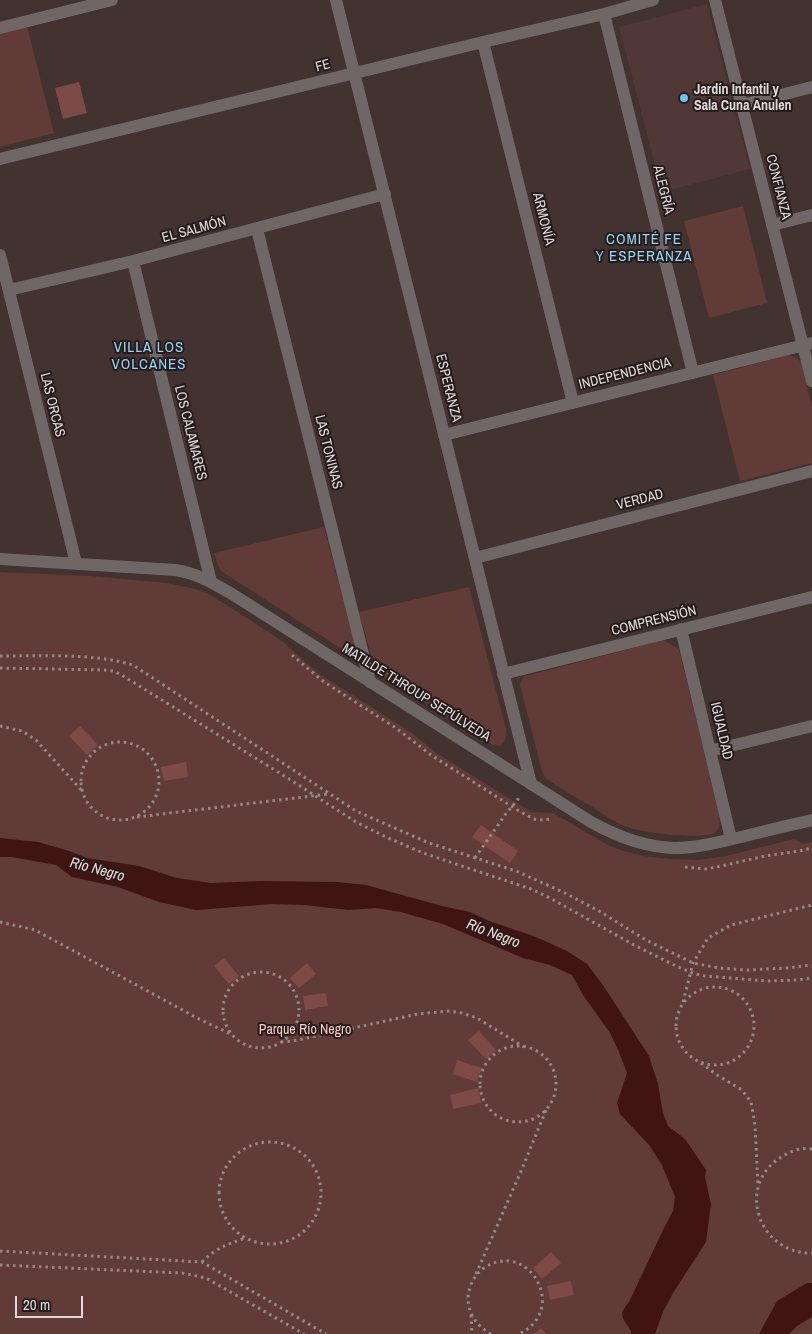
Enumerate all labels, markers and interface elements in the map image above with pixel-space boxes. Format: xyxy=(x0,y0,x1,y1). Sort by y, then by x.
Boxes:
street label: FE xyxy=(314,56,332,76)
place label: Jardín Infantil y Sala Cuna Anulen xyxy=(694,82,792,114)
marker: Jardín Infantil y Sala Cuna Anulen xyxy=(678,92,690,104)
street label: CONFIANZA xyxy=(762,153,794,221)
street label: ALEGRÍA xyxy=(649,164,677,216)
street label: ARMONÍA xyxy=(528,191,558,247)
street label: EL SALMÓN xyxy=(160,213,228,247)
district label: COMITÉ FE Y ESPERANZA xyxy=(594,231,694,266)
district label: VILLA LOS VOLCANES xyxy=(111,339,187,374)
street label: ESPERANZA xyxy=(431,352,465,424)
street label: INDEPENDENCIA xyxy=(577,354,673,394)
street label: LAS ORCAS xyxy=(36,371,68,439)
street label: LOS CALAMARES xyxy=(170,384,210,482)
street label: LAS TONINAS xyxy=(311,413,345,491)
street label: VERDAD xyxy=(615,486,665,514)
street label: COMPRENSIÓN xyxy=(610,602,698,640)
street label: MATILDE THROUP SEPÚLVEDA xyxy=(339,640,493,746)
street label: IGUALDAD xyxy=(706,701,736,761)
water label: Río Negro xyxy=(68,854,126,886)
water label: Río Negro xyxy=(464,916,522,952)
park label: Parque Río Negro xyxy=(259,1022,351,1038)
scale bar xyxy=(18,1286,85,1318)
text: 20 m xyxy=(23,1294,50,1315)

